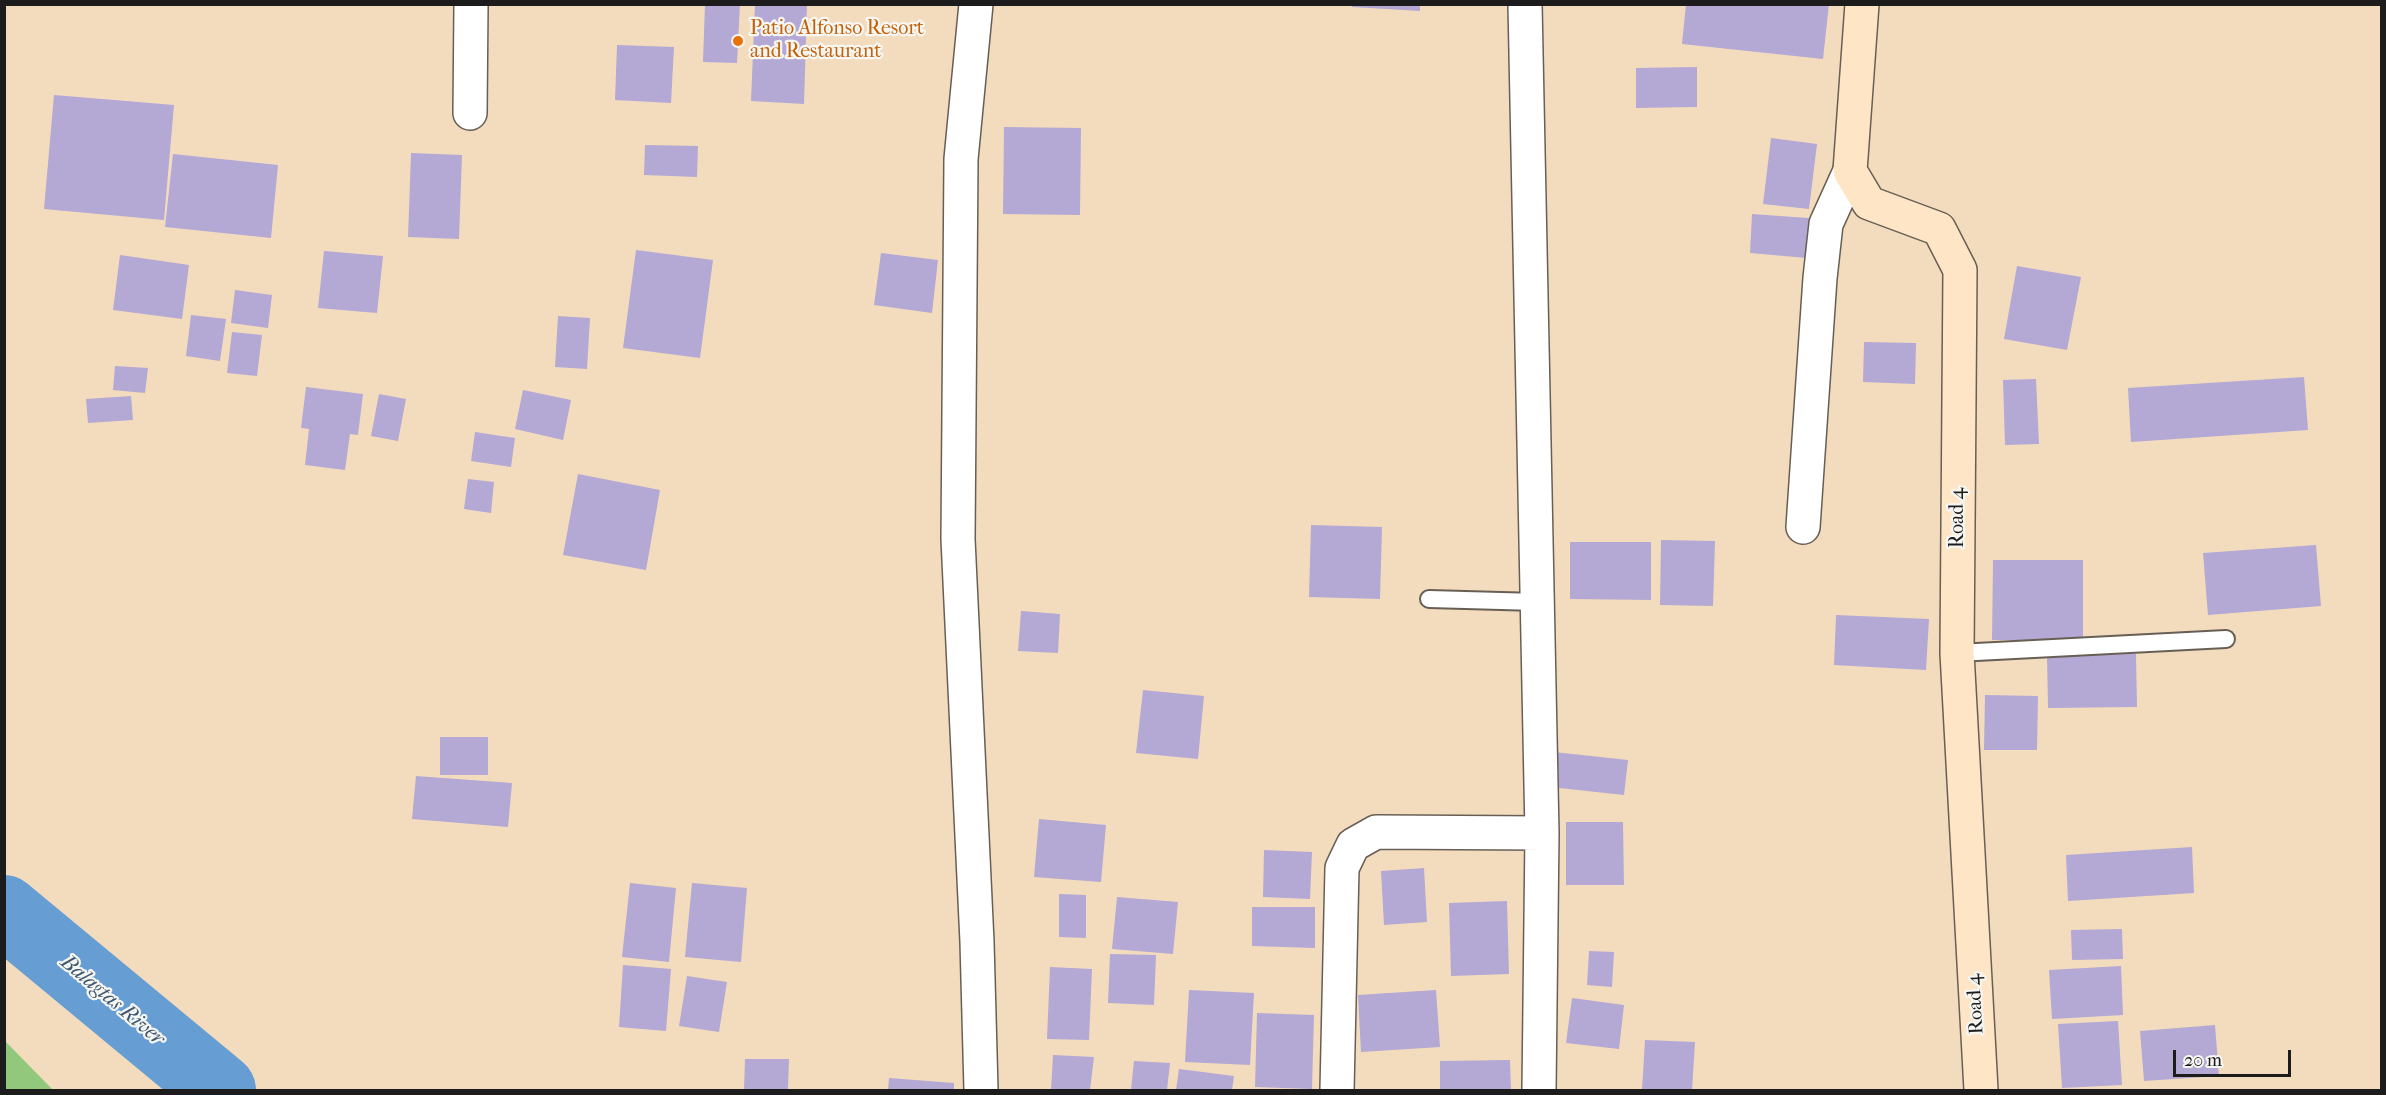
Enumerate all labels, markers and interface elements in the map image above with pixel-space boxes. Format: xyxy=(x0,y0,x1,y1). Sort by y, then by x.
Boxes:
place label: Patio Alfonso Resort and Restaurant xyxy=(750,17,924,64)
marker: Patio Alfonso Resort and Restaurant xyxy=(731,34,745,48)
street label: Road 4 xyxy=(1946,488,1970,548)
water label: Balagtas River xyxy=(55,950,169,1052)
street label: Road 4 xyxy=(1962,973,1990,1035)
scale bar xyxy=(2176,1038,2294,1076)
text: 20 m xyxy=(2184,1050,2222,1071)

